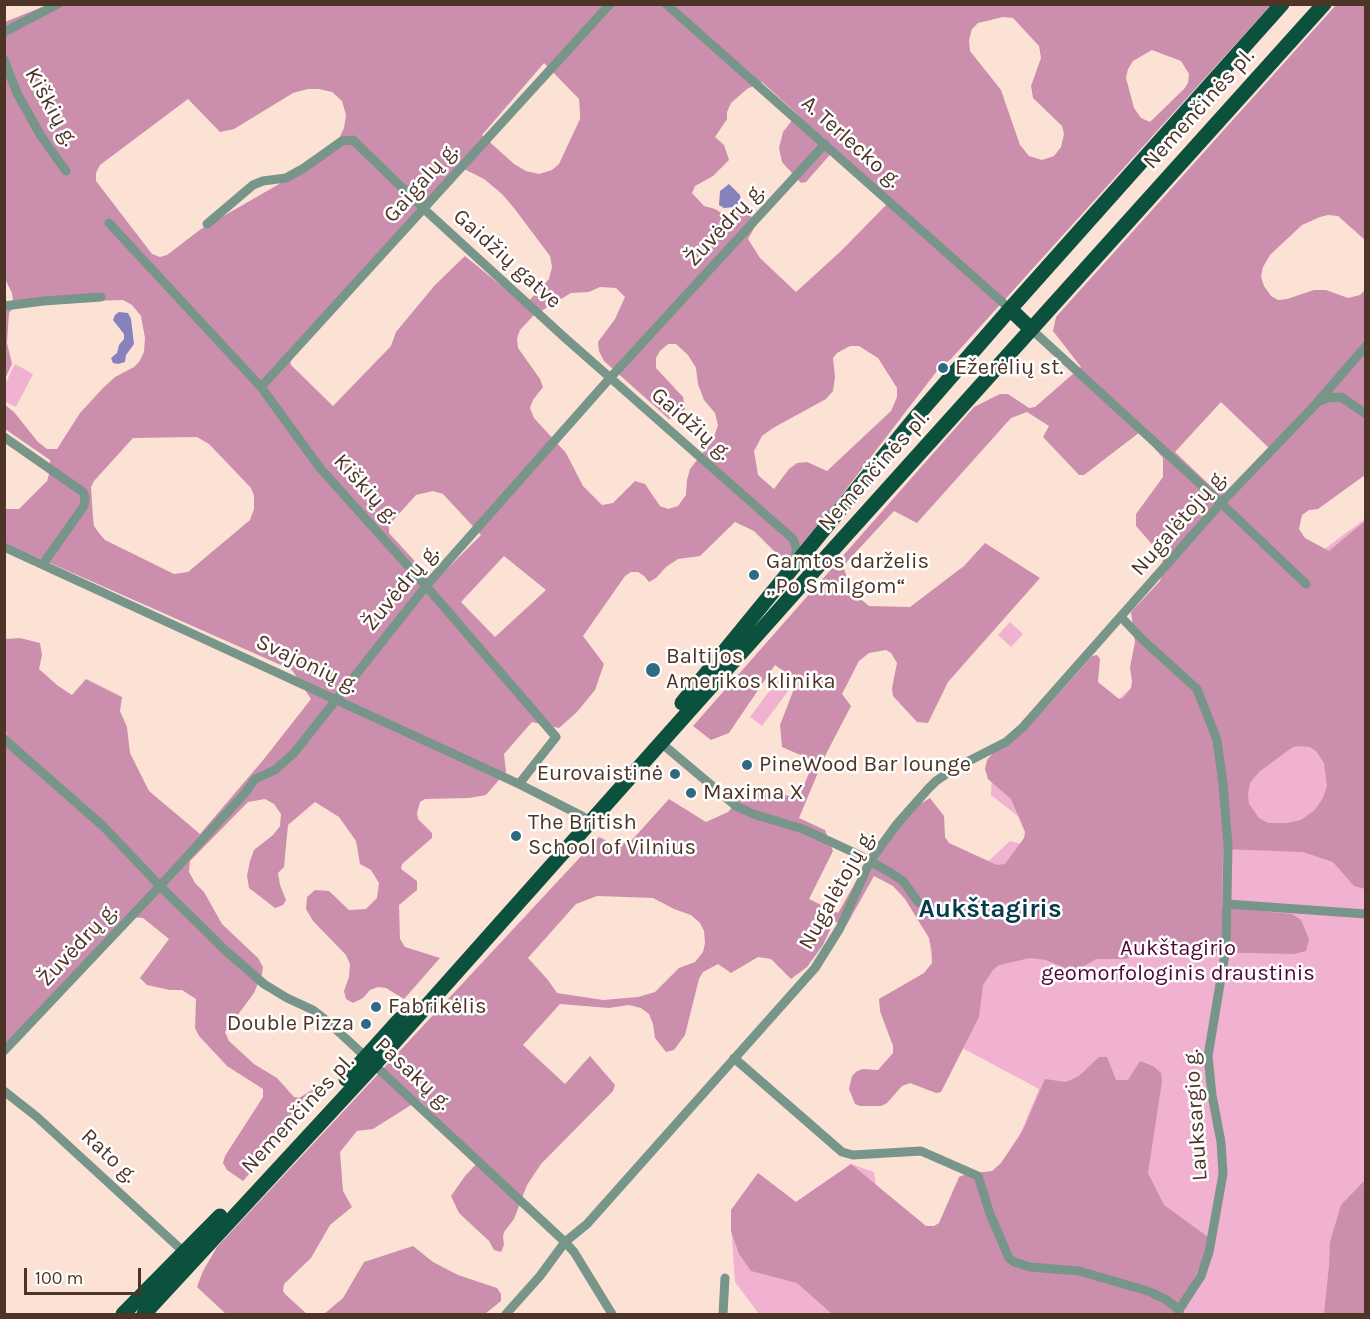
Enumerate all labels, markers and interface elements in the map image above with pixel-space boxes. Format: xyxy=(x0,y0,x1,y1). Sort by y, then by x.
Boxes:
street label: Nemenčinės pl. xyxy=(1138,43,1260,175)
street label: Kiškių g. xyxy=(19,63,83,151)
street label: A. Terlecko g. xyxy=(796,90,906,194)
street label: Gaigalų g. xyxy=(378,138,464,228)
street label: Žuvėdrų g. xyxy=(680,178,770,272)
street label: Gaidžių gatve xyxy=(447,204,567,314)
place label: Ežerėlių st. xyxy=(955,355,1063,381)
marker: Ežerėlių st. xyxy=(936,361,950,375)
street label: Gaidžių g. xyxy=(645,382,737,466)
street label: Nemenčinės pl. xyxy=(813,405,935,537)
street label: Kiškių g. xyxy=(328,448,404,530)
street label: Nugalėtojų g. xyxy=(1126,464,1232,582)
street label: Žuvėdrų g. xyxy=(357,539,445,637)
place label: Gamtos darželis „Po Smilgom“ xyxy=(766,549,929,600)
marker: Gamtos darželis „Po Smilgom“ xyxy=(747,568,761,582)
street label: Svajonių g. xyxy=(252,629,362,699)
place label: Baltijos Amerikos klinika xyxy=(666,644,836,696)
marker: Baltijos Amerikos klinika xyxy=(644,661,662,679)
place label: PineWood Bar lounge xyxy=(759,752,971,778)
marker: PineWood Bar lounge xyxy=(740,758,754,772)
place label: Eurovaistinė xyxy=(537,761,663,787)
marker: Eurovaistinė xyxy=(668,767,682,781)
place label: Maxima X xyxy=(703,780,804,806)
marker: Maxima X xyxy=(684,786,698,800)
place label: The British School of Vilnius xyxy=(528,810,696,861)
street label: Nugalėtojų g. xyxy=(793,826,881,954)
marker: The British School of Vilnius xyxy=(509,829,523,843)
district label: Aukštagiris xyxy=(918,894,1062,926)
street label: Žuvėdrų g. xyxy=(33,898,123,992)
park label: Aukštagirio geomorfologinis draustinis xyxy=(1041,936,1315,987)
place label: Fabrikėlis xyxy=(388,994,487,1020)
marker: Fabrikėlis xyxy=(369,1000,383,1014)
place label: Double Pizza xyxy=(227,1011,354,1037)
marker: Double Pizza xyxy=(359,1017,373,1031)
street label: Pasakų g. xyxy=(369,1032,457,1116)
street label: Lauksargio g. xyxy=(1178,1048,1214,1182)
street label: Nemenčinės pl. xyxy=(236,1049,360,1179)
street label: Rato g. xyxy=(75,1123,143,1189)
scale bar xyxy=(27,1256,144,1294)
text: 100 m xyxy=(35,1267,83,1289)

